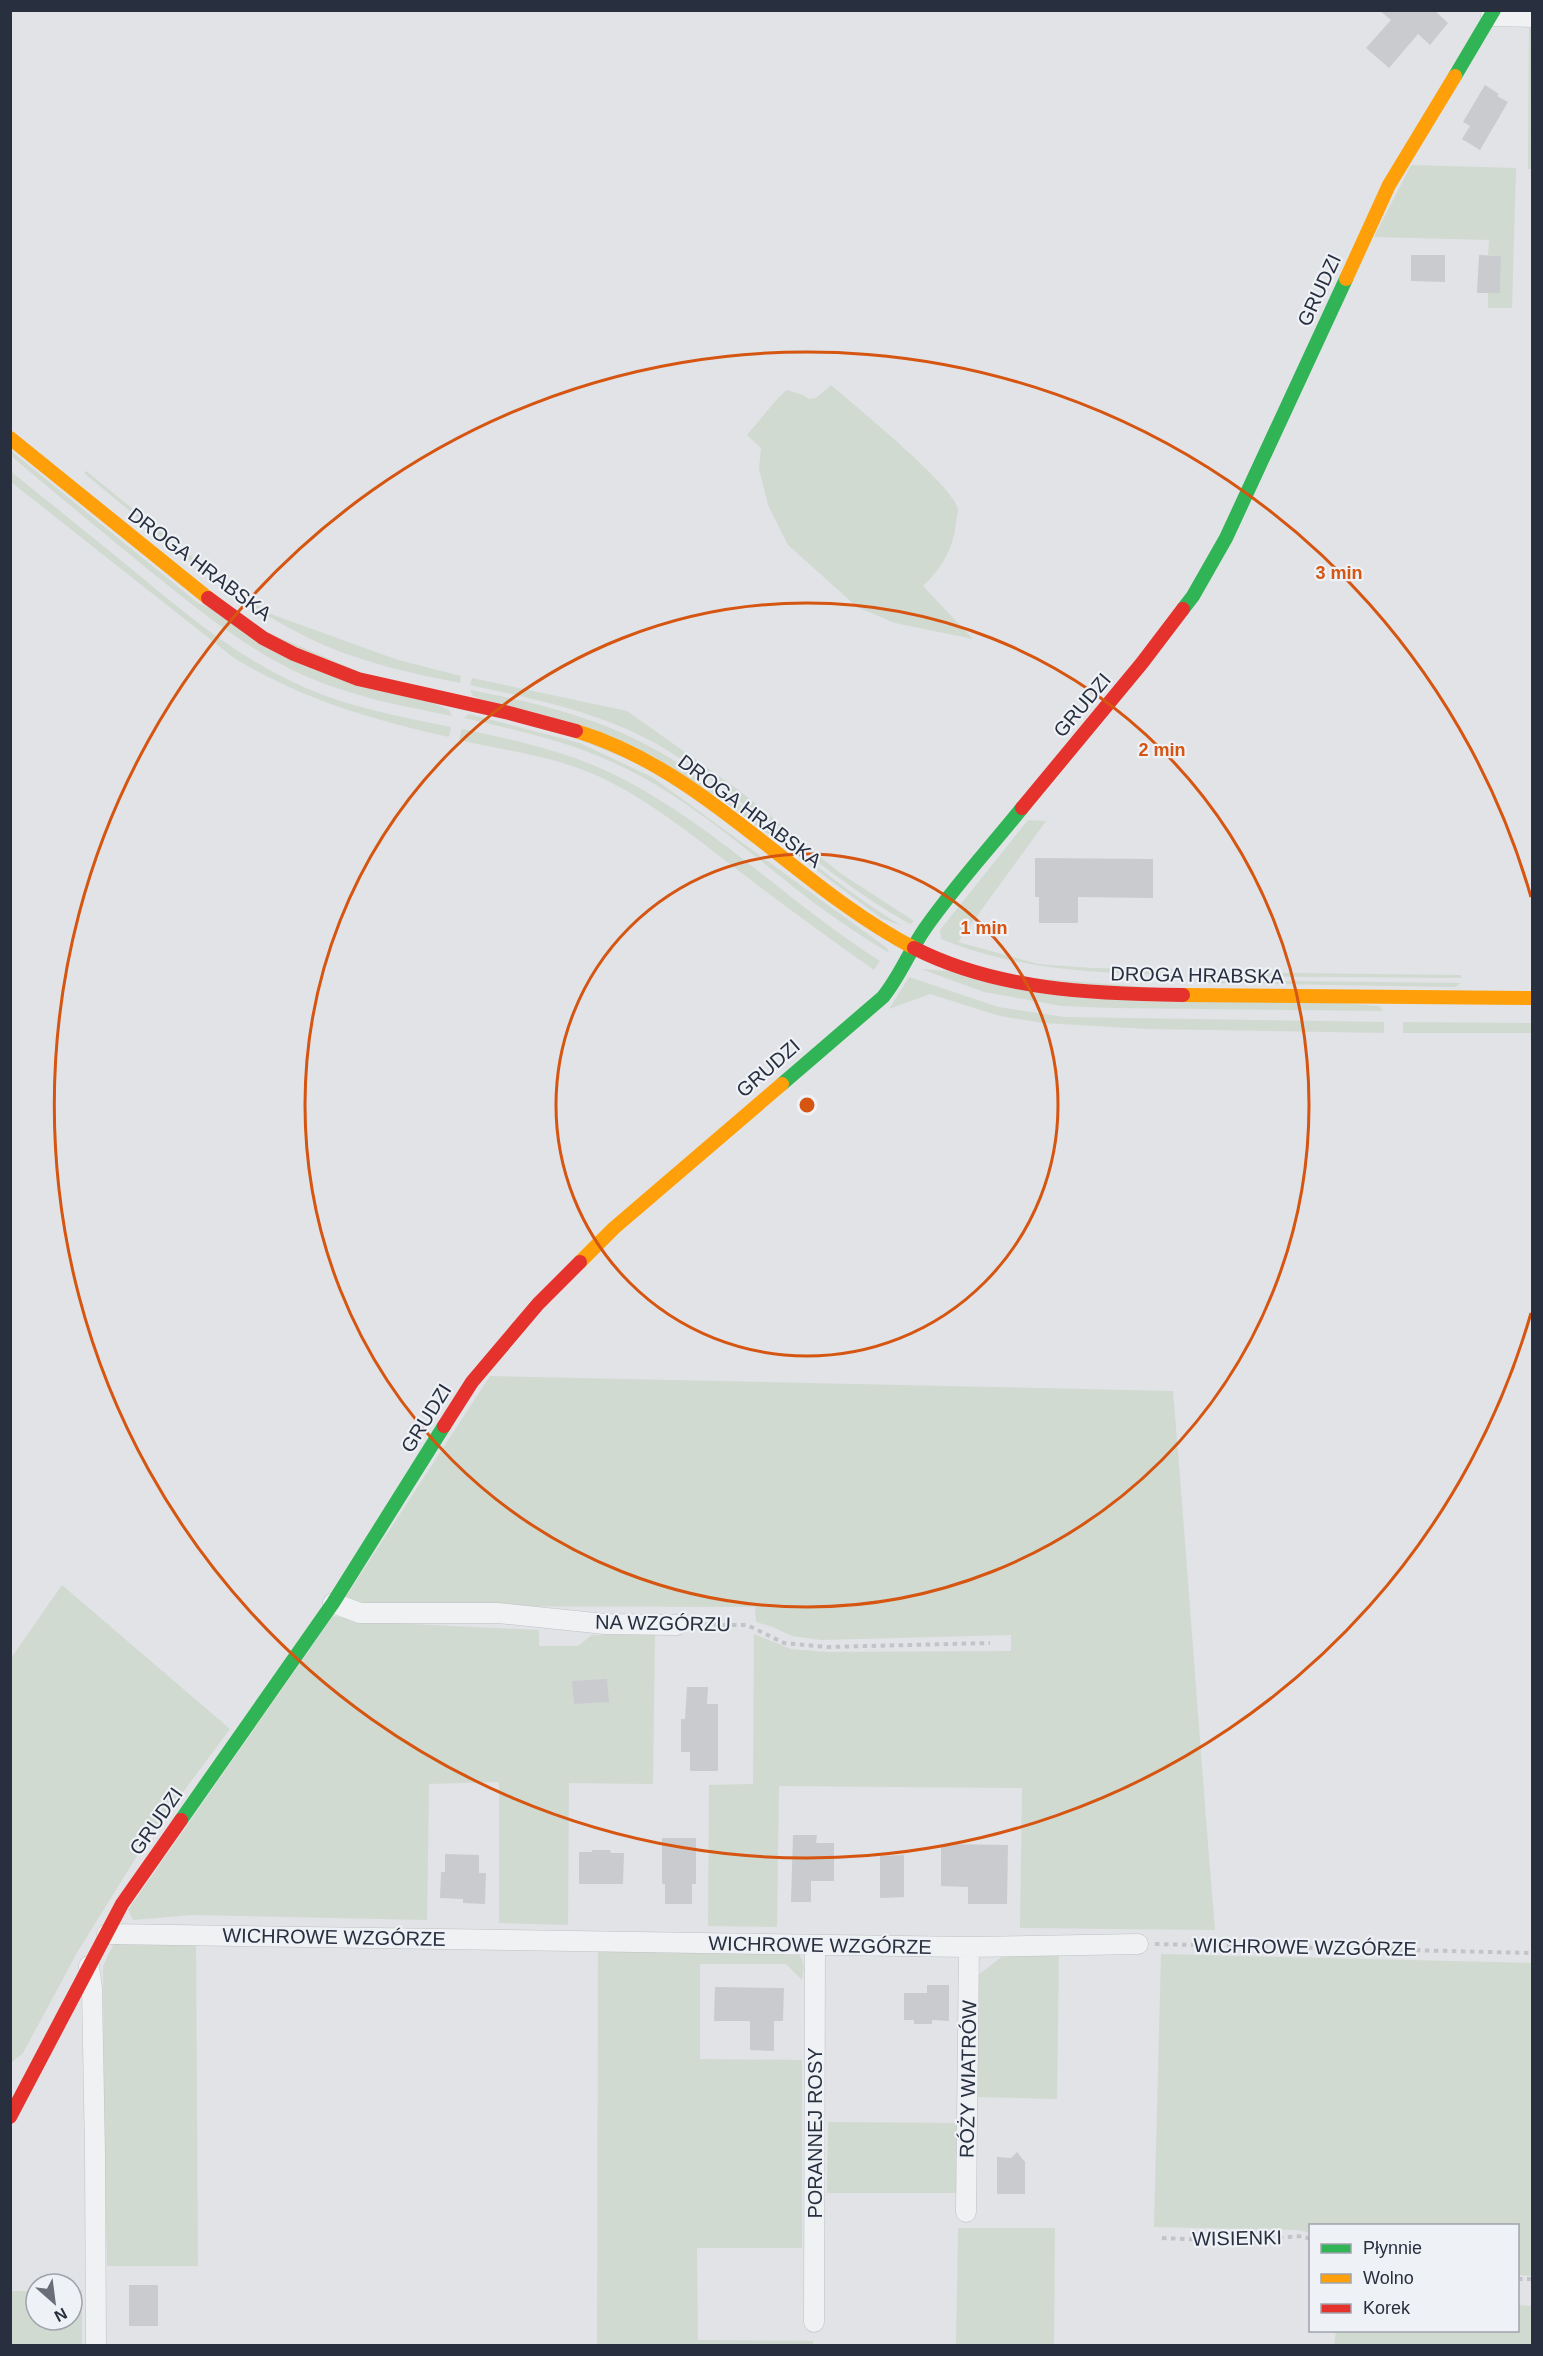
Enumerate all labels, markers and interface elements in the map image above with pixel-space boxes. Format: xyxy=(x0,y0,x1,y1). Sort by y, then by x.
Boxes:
street label: GRUDZI xyxy=(1293,251,1345,329)
street label: DROGA HRABSKA xyxy=(124,503,276,625)
text: 3 min xyxy=(1315,563,1363,583)
street label: GRUDZI xyxy=(1049,669,1115,741)
text: 2 min xyxy=(1138,740,1186,760)
street label: DROGA HRABSKA xyxy=(674,750,826,872)
text: 1 min xyxy=(960,918,1008,938)
street label: DROGA HRABSKA xyxy=(1110,962,1285,988)
street label: GRUDZI xyxy=(732,1035,804,1101)
centre of rings xyxy=(797,1095,817,1115)
street label: GRUDZI xyxy=(396,1380,456,1456)
street label: NA WZGÓRZU xyxy=(595,1611,731,1635)
street label: GRUDZI xyxy=(125,1783,187,1859)
street label: WICHROWE WZGÓRZE xyxy=(222,1924,446,1950)
street label: WICHROWE WZGÓRZE xyxy=(708,1932,932,1958)
street label: WICHROWE WZGÓRZE xyxy=(1193,1934,1417,1960)
street label: RÓŻY WIATRÓW xyxy=(956,2000,980,2158)
street label: PORANNEJ ROSY xyxy=(804,2047,826,2219)
legend xyxy=(1309,2224,1519,2332)
street label: WISIENKI xyxy=(1192,2226,1282,2250)
text: Płynnie xyxy=(1363,2238,1422,2258)
text: Wolno xyxy=(1363,2268,1414,2288)
north arrow xyxy=(24,2272,84,2332)
text: Korek xyxy=(1363,2298,1411,2318)
text: N xyxy=(52,2305,70,2325)

